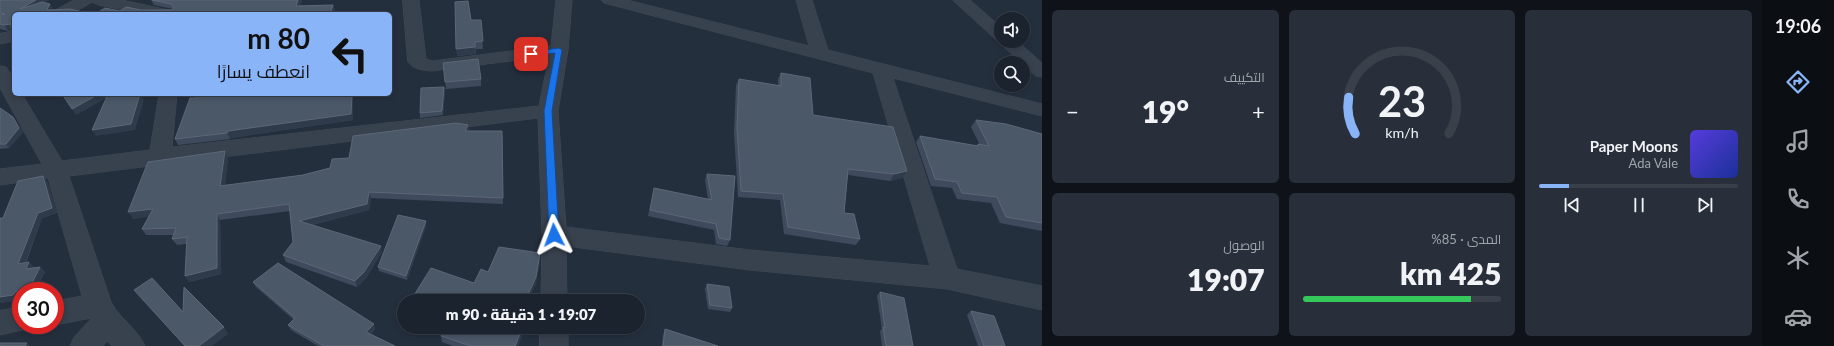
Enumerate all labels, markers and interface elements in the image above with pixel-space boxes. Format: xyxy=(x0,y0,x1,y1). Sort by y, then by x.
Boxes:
map controls xyxy=(994,12,1030,92)
button: sound xyxy=(994,12,1030,48)
text: 19:06 xyxy=(1775,15,1821,37)
text: 80 m xyxy=(247,21,310,55)
icon: left xyxy=(324,28,376,80)
pin xyxy=(514,37,548,71)
icon: arrive xyxy=(520,43,542,65)
button: search xyxy=(994,56,1030,92)
text: انعطف يسارًا xyxy=(217,60,310,82)
icon: directions xyxy=(1784,68,1812,96)
text: التكييف xyxy=(1224,69,1265,85)
text: 23 xyxy=(1378,76,1426,126)
text: 19° xyxy=(1142,93,1189,129)
text: − xyxy=(1066,98,1079,125)
text: + xyxy=(1252,98,1265,125)
text: km/h xyxy=(1385,124,1419,141)
icon: music xyxy=(1784,127,1812,155)
text: Paper Moons xyxy=(1590,137,1678,155)
text: Ada Vale xyxy=(1629,155,1678,171)
icon: phone xyxy=(1784,185,1812,213)
icon: previous xyxy=(1561,194,1583,216)
icon: pause xyxy=(1628,194,1650,216)
icon: next xyxy=(1694,194,1716,216)
position arrow xyxy=(533,214,575,256)
text: المدى · 85% xyxy=(1431,231,1501,247)
text: الوصول xyxy=(1223,237,1265,253)
icon: climate xyxy=(1784,244,1812,272)
text: 425 km xyxy=(1400,255,1501,291)
text: 19:07 xyxy=(1187,261,1265,297)
speed limit sign: 30 xyxy=(12,282,64,334)
icon: car xyxy=(1784,303,1812,331)
text: 19:07 · 1 دقيقة · 90 m xyxy=(446,305,596,323)

